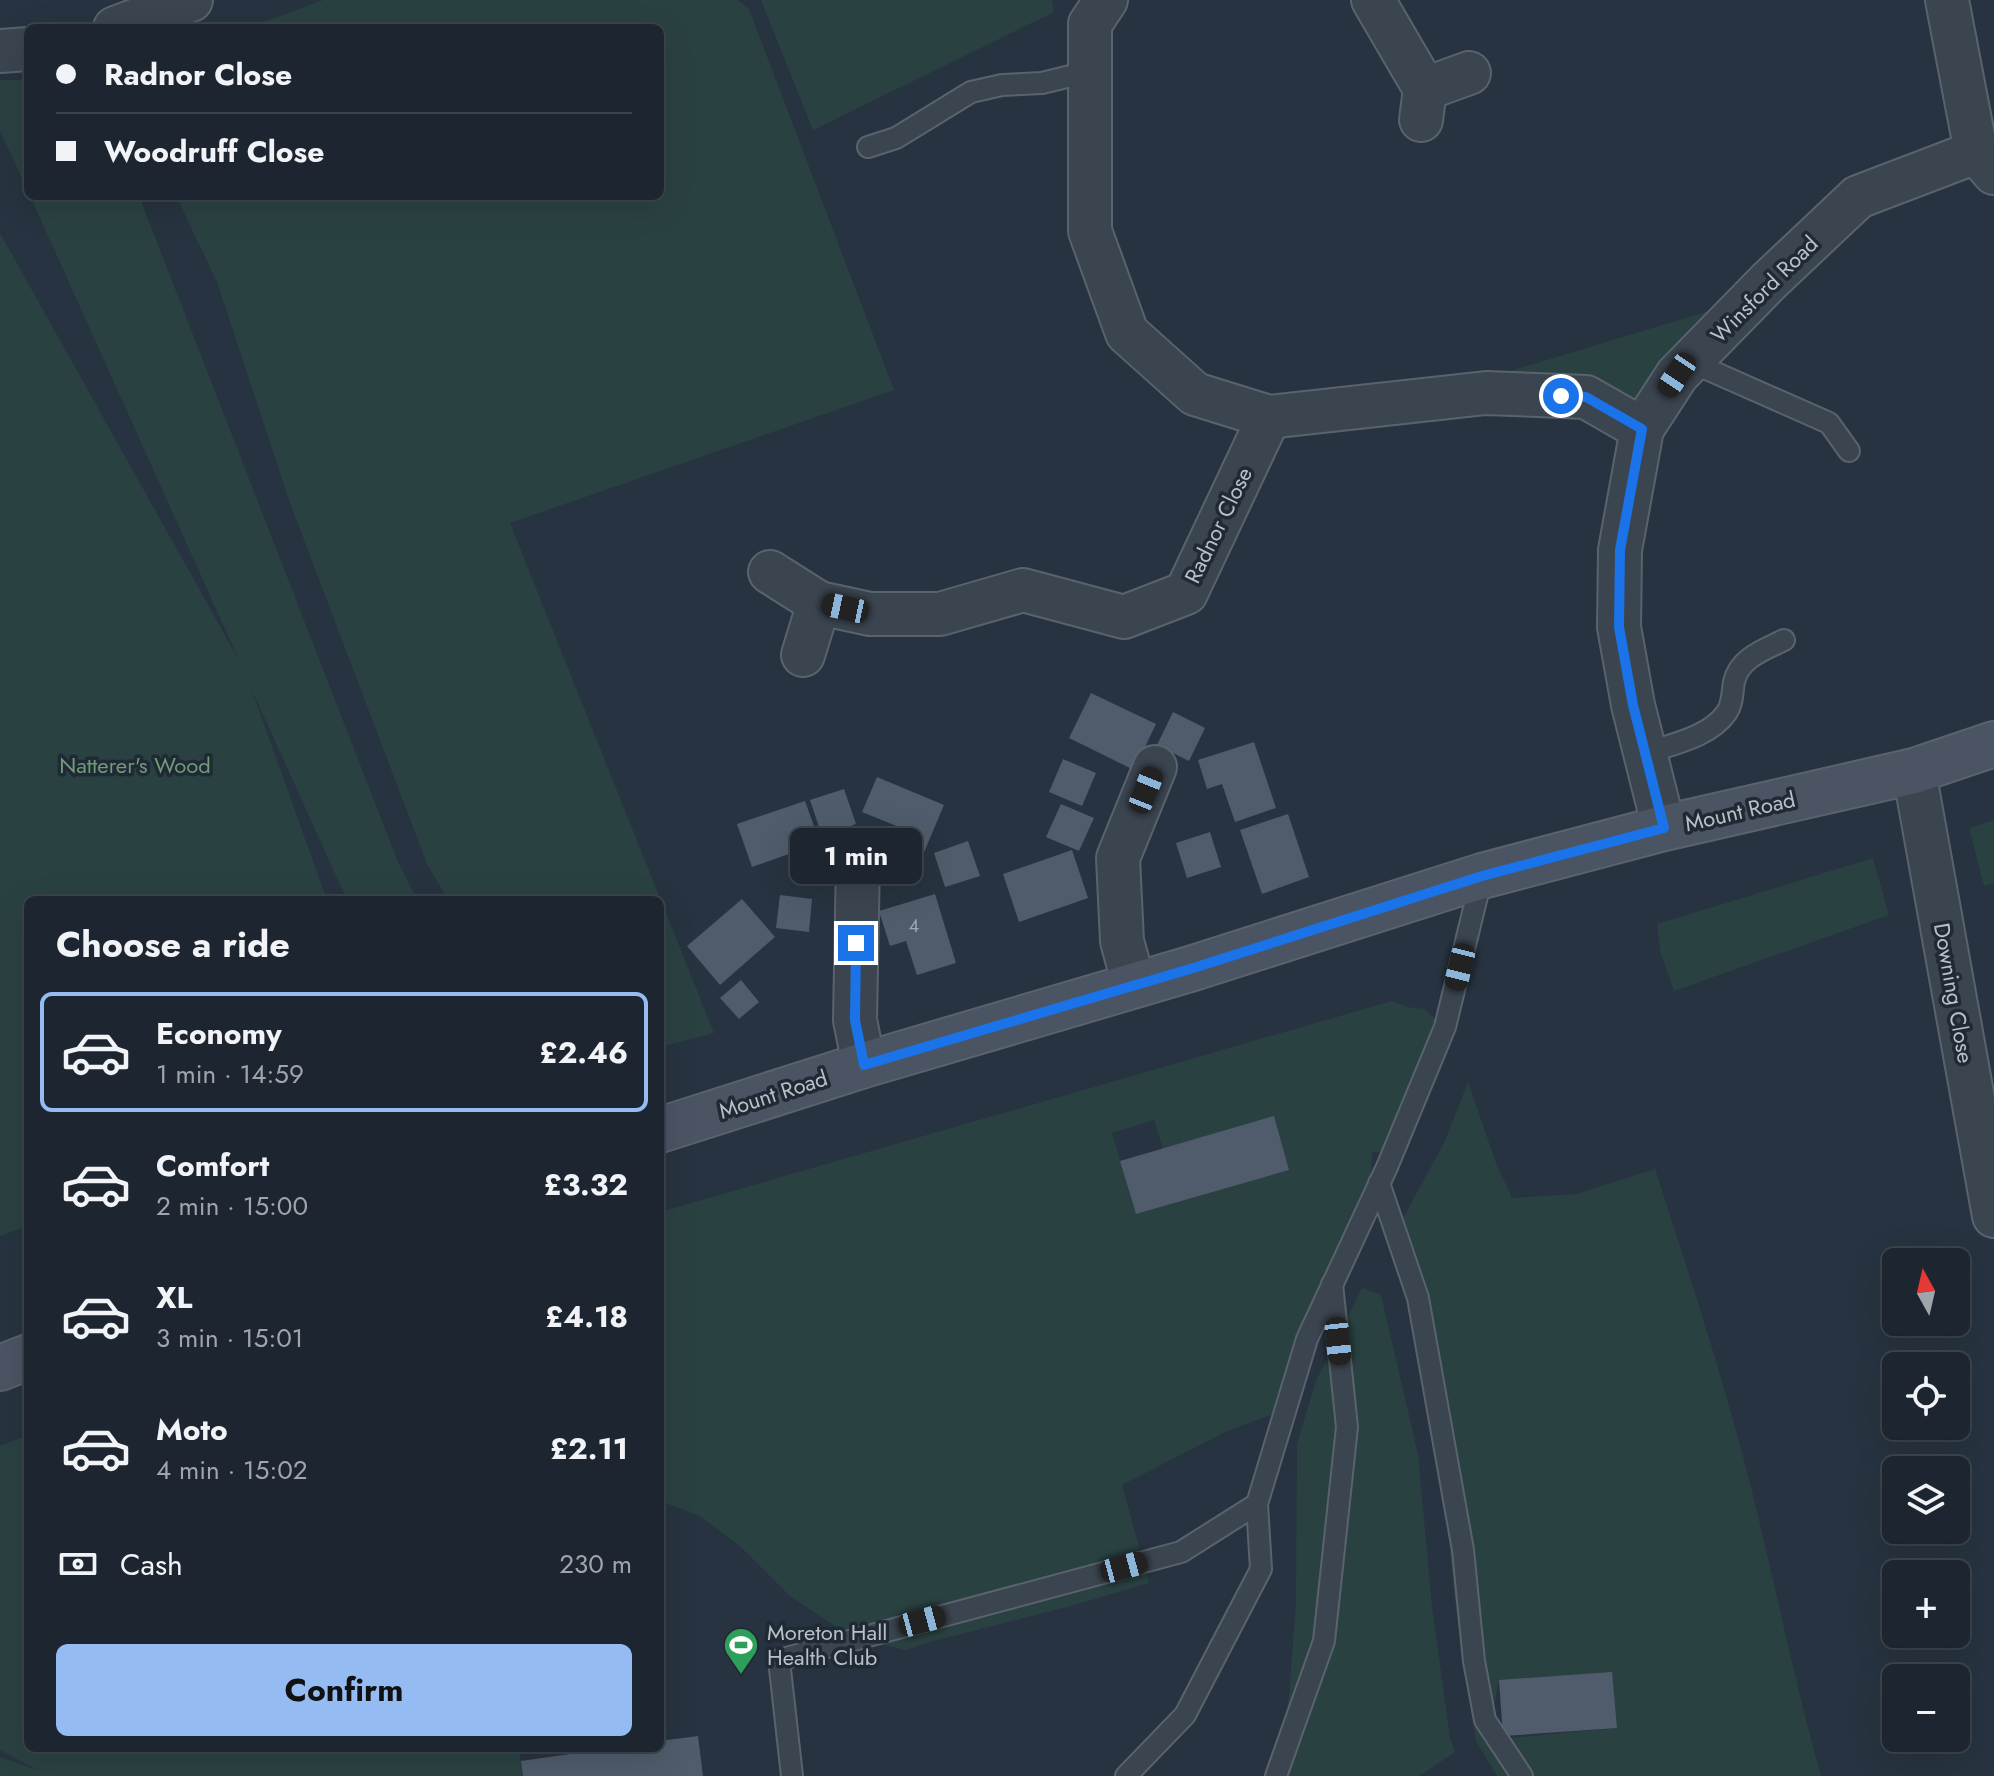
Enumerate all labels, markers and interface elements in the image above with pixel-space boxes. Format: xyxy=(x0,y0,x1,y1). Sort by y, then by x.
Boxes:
text: Radnor Close xyxy=(104,53,292,96)
text: Woodruff Close xyxy=(104,130,324,173)
street label: Winsford Road xyxy=(1703,228,1825,350)
car xyxy=(1654,348,1700,402)
route start xyxy=(1543,378,1579,414)
street label: Radnor Close xyxy=(1176,462,1260,588)
car xyxy=(819,591,871,625)
park label: Natterer's Wood xyxy=(59,749,211,781)
car xyxy=(1126,763,1166,817)
street label: Mount Road xyxy=(1682,783,1798,839)
callout: 1 min xyxy=(790,827,922,883)
text: 1 min xyxy=(824,837,888,875)
house number: 4 xyxy=(909,913,919,939)
text: Choose a ride xyxy=(56,918,290,970)
street label: Downing Close xyxy=(1926,920,1982,1066)
route end xyxy=(838,925,874,961)
car xyxy=(1443,941,1477,993)
text: Economy xyxy=(156,1012,282,1055)
icon: car xyxy=(60,1016,132,1088)
text: £2.46 xyxy=(539,1031,628,1074)
text: 1 min · 14:59 xyxy=(156,1055,304,1093)
street label: Mount Road xyxy=(715,1061,831,1127)
text: Comfort xyxy=(156,1144,269,1187)
icon: car xyxy=(60,1148,132,1220)
text: £3.32 xyxy=(544,1163,628,1206)
text: 2 min · 15:00 xyxy=(156,1187,308,1225)
north arrow xyxy=(1882,1248,1970,1336)
map controls xyxy=(1882,1248,1970,1752)
text: XL xyxy=(156,1276,192,1319)
icon: car xyxy=(60,1280,132,1352)
text: £4.18 xyxy=(545,1295,628,1338)
car xyxy=(1324,1316,1352,1366)
text: 3 min · 15:01 xyxy=(156,1319,304,1357)
button: locate xyxy=(1882,1352,1970,1440)
text: Moto xyxy=(156,1408,228,1451)
icon: car xyxy=(60,1412,132,1484)
text: £2.11 xyxy=(550,1427,628,1470)
text: 4 min · 15:02 xyxy=(156,1451,308,1489)
button: layers xyxy=(1882,1456,1970,1544)
icon: cash xyxy=(56,1542,100,1586)
text: Cash xyxy=(120,1543,183,1586)
text: 230 m xyxy=(559,1545,632,1583)
car xyxy=(1098,1549,1150,1585)
button: + xyxy=(1882,1560,1970,1648)
car xyxy=(896,1603,948,1639)
place label: Moreton Hall Health Club xyxy=(767,1616,887,1673)
sports icon: Moreton Hall Health Club xyxy=(722,1626,760,1676)
button: Confirm xyxy=(56,1644,632,1736)
button: − xyxy=(1882,1664,1970,1752)

